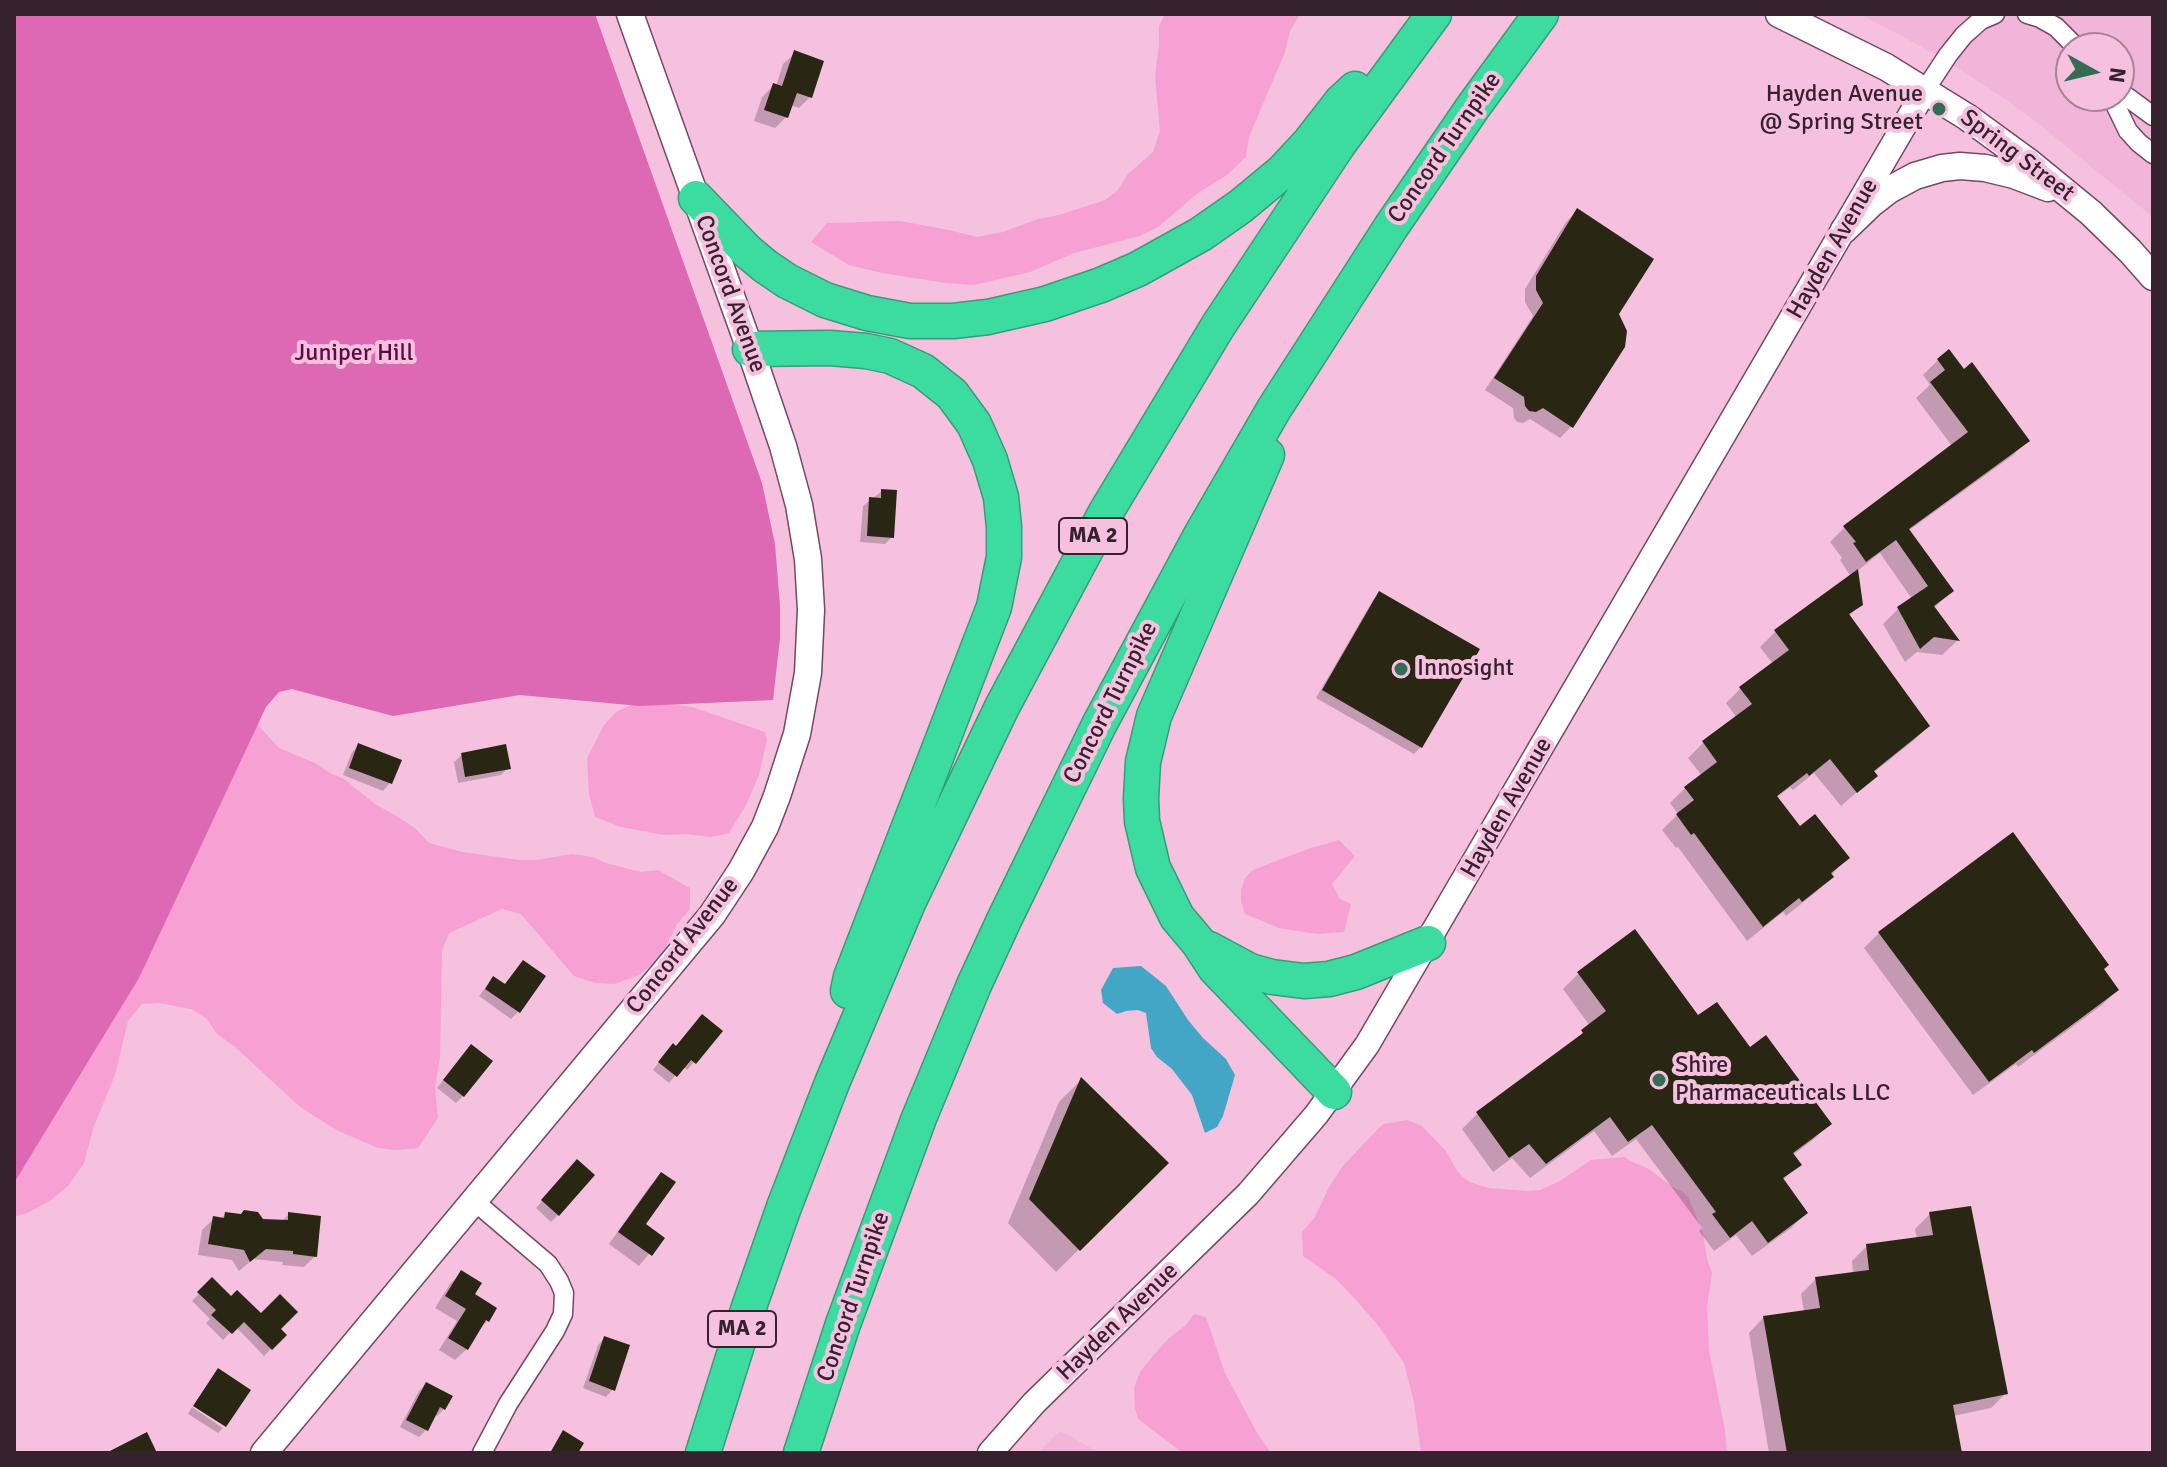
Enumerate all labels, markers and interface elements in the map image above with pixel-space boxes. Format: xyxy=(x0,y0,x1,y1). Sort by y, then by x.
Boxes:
north arrow xyxy=(2055,32,2135,112)
text: N xyxy=(2103,66,2132,85)
street label: Concord Turnpike xyxy=(1382,67,1508,229)
place label: Hayden Avenue @ Spring Street xyxy=(1760,81,1923,137)
marker: Hayden Avenue @ Spring Street xyxy=(1930,100,1948,118)
street label: Spring Street xyxy=(1954,104,2080,208)
street label: Hayden Avenue xyxy=(1781,174,1885,324)
street label: Concord Avenue xyxy=(688,211,772,377)
park label: Juniper Hill xyxy=(295,340,413,368)
road number: MA 2 xyxy=(1059,518,1127,554)
street label: Concord Turnpike xyxy=(1058,617,1164,789)
place label: Innosight xyxy=(1417,655,1514,683)
marker: Innosight xyxy=(1392,660,1410,678)
street label: Hayden Avenue xyxy=(1455,733,1559,883)
street label: Concord Avenue xyxy=(621,872,745,1020)
place label: Shire Pharmaceuticals LLC xyxy=(1675,1052,1890,1108)
marker: Shire Pharmaceuticals LLC xyxy=(1650,1071,1668,1089)
street label: Concord Turnpike xyxy=(811,1208,897,1386)
street label: Hayden Avenue xyxy=(1051,1257,1185,1387)
road number: MA 2 xyxy=(708,1311,776,1347)

